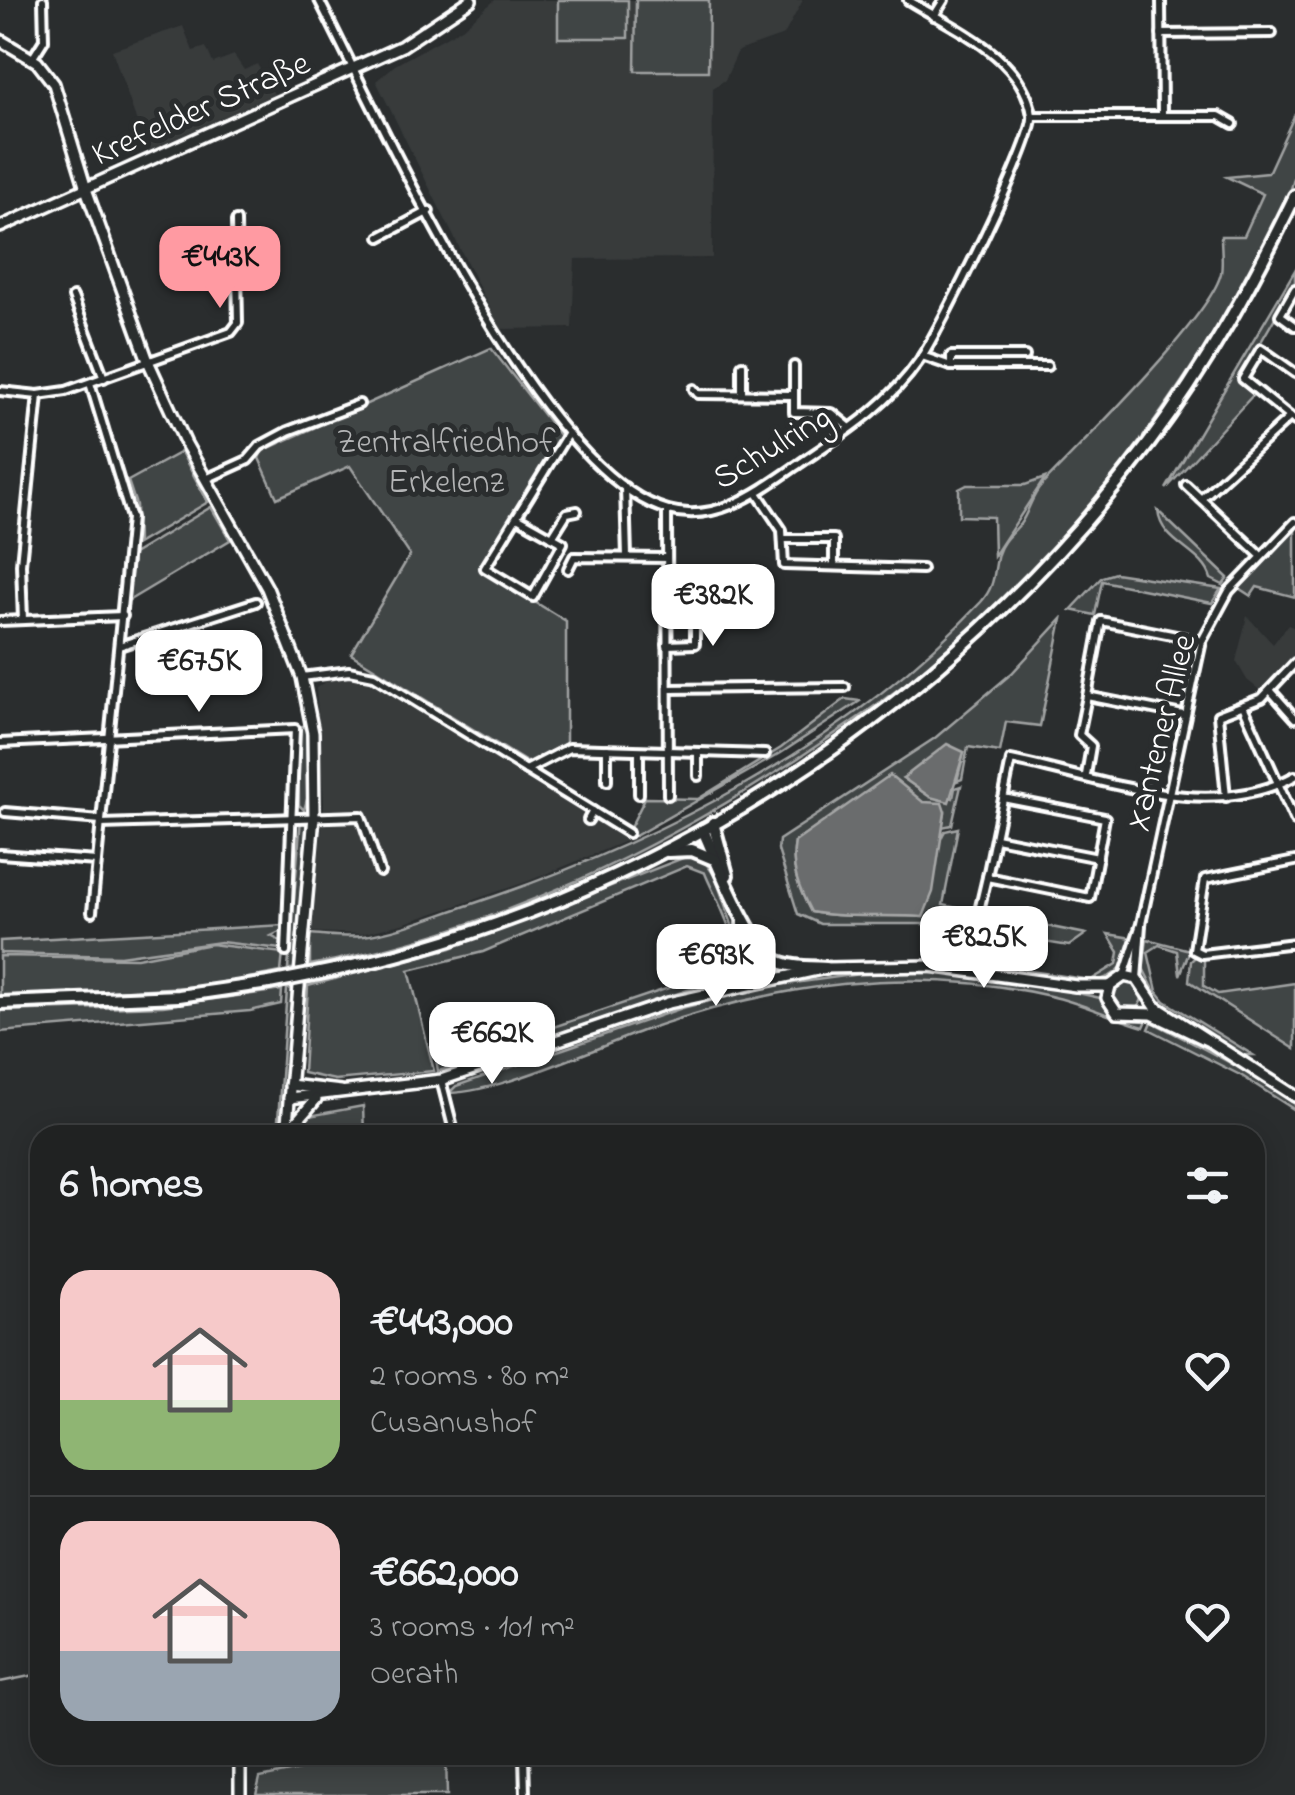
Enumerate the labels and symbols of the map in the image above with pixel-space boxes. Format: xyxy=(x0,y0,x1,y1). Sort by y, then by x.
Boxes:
street label: Krefelder Straße xyxy=(84,39,319,181)
pin: €443K xyxy=(150,226,290,311)
street label: Schulring xyxy=(704,394,842,504)
park label: Zentralfriedhof Erkelenz xyxy=(337,418,556,509)
pin: €382K xyxy=(643,564,783,649)
street label: Xantener Allee xyxy=(1113,629,1212,837)
pin: €675K xyxy=(129,630,269,715)
pin: €825K xyxy=(914,906,1054,991)
pin: €693K xyxy=(646,924,786,1009)
pin: €662K xyxy=(422,1002,562,1087)

